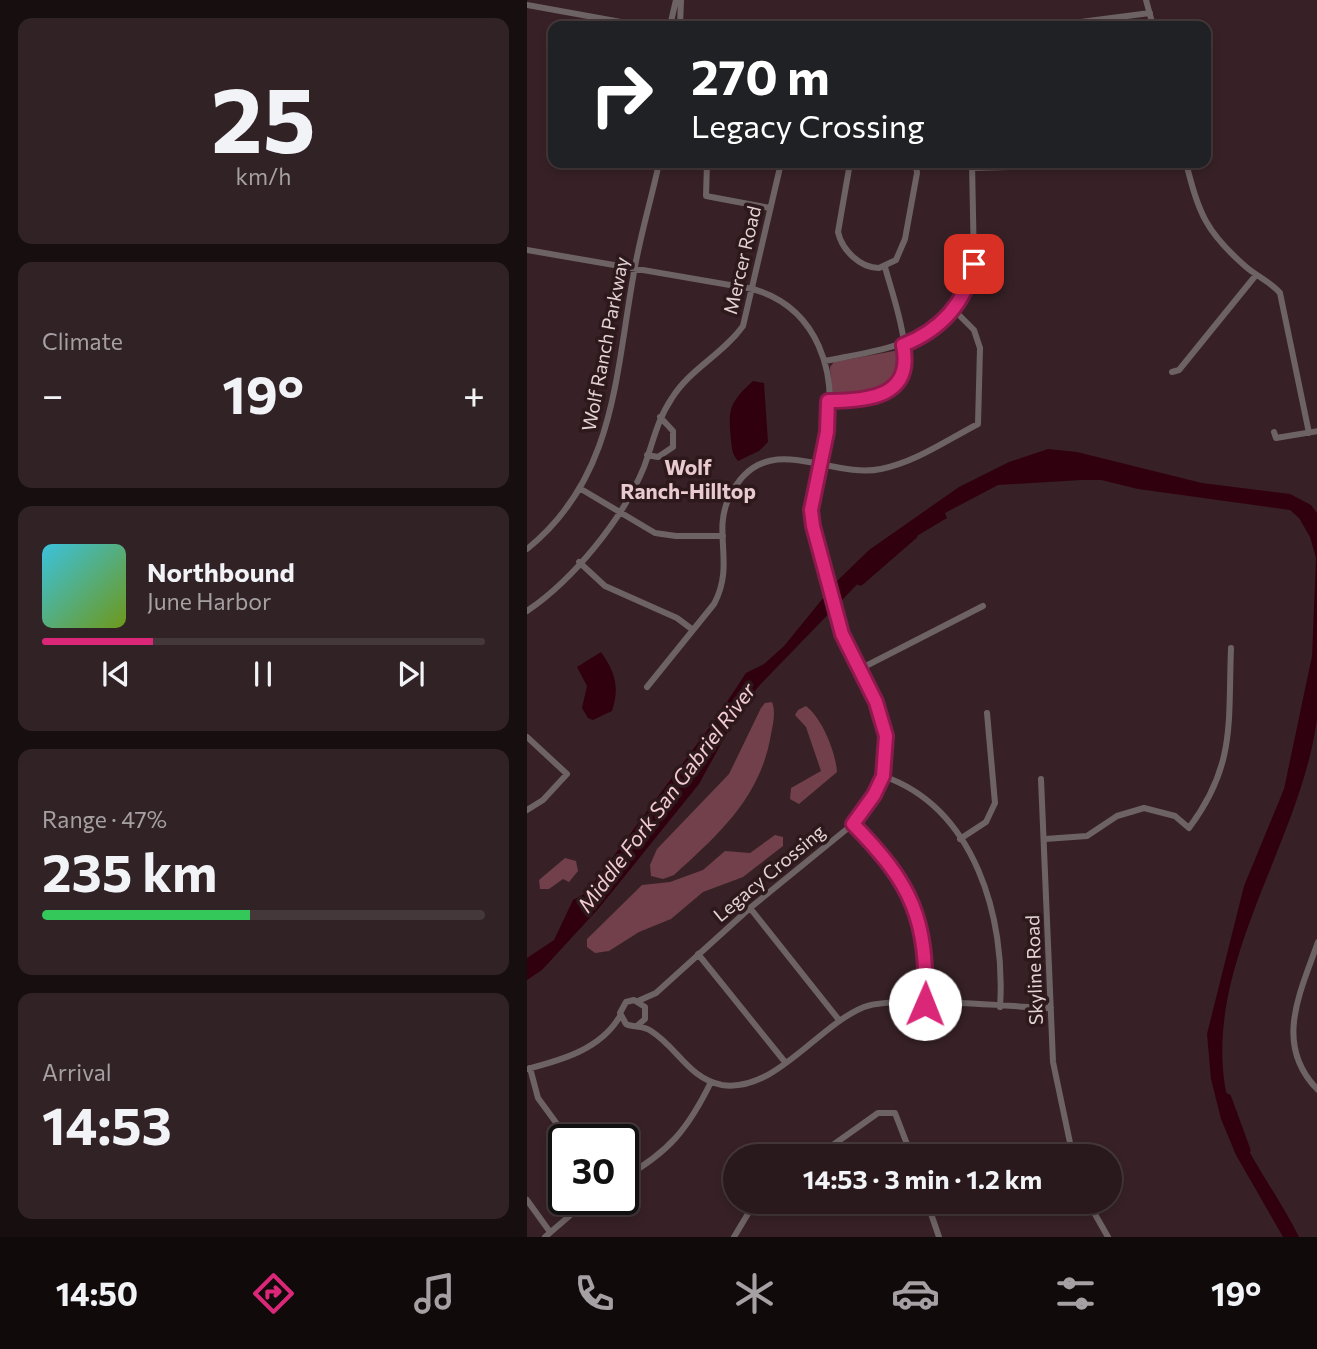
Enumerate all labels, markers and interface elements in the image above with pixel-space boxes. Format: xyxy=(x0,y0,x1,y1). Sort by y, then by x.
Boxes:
text: 270 m xyxy=(691,45,830,105)
icon: right xyxy=(576,49,667,140)
text: 25 xyxy=(211,60,316,172)
text: Legacy Crossing xyxy=(691,105,925,145)
text: km/h xyxy=(236,162,291,190)
street label: Mercer Road xyxy=(718,203,765,316)
pin xyxy=(944,234,1004,294)
icon: arrive xyxy=(955,245,993,283)
street label: Wolf Ranch Parkway xyxy=(576,255,633,433)
text: Climate xyxy=(42,327,123,355)
text: 19° xyxy=(222,361,304,425)
text: − xyxy=(42,370,64,417)
text: + xyxy=(463,370,485,417)
district label: Wolf Ranch-Hilltop xyxy=(620,454,756,503)
text: Northbound xyxy=(147,556,295,587)
text: June Harbor xyxy=(147,587,271,615)
icon: previous xyxy=(97,655,135,693)
icon: pause xyxy=(244,655,282,693)
icon: next xyxy=(392,655,430,693)
water label: Middle Fork San Gabriel River xyxy=(572,677,760,916)
text: Range · 47% xyxy=(42,805,167,833)
street label: Legacy Crossing xyxy=(708,819,829,926)
text: 235 km xyxy=(42,839,217,903)
street label: Skyline Road xyxy=(1020,915,1047,1025)
position arrow xyxy=(888,967,962,1041)
text: Arrival xyxy=(42,1058,112,1086)
text: 14:53 xyxy=(42,1092,172,1156)
speed limit sign: 30 xyxy=(548,1124,639,1215)
text: 14:53 · 3 min · 1.2 km xyxy=(803,1163,1042,1194)
icon: directions xyxy=(249,1269,298,1318)
icon: music xyxy=(410,1269,459,1318)
icon: phone xyxy=(570,1269,619,1318)
icon: climate xyxy=(730,1269,779,1318)
icon: car xyxy=(891,1269,940,1318)
icon: filters xyxy=(1051,1269,1100,1318)
text: 14:50 xyxy=(56,1273,138,1313)
text: 19° xyxy=(1211,1273,1261,1313)

